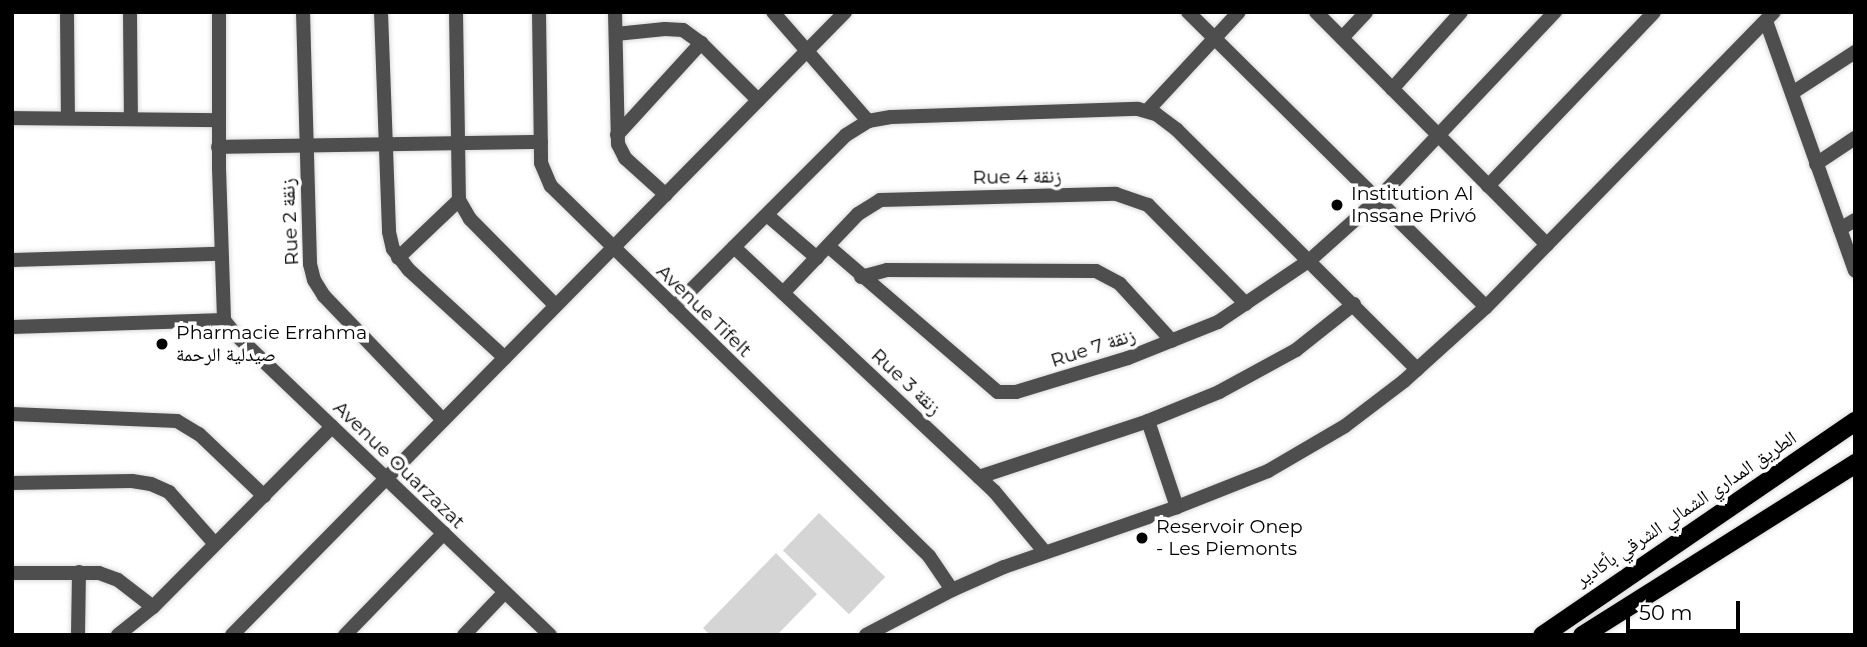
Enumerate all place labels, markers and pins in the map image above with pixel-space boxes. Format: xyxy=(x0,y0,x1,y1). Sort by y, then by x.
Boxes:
place label: Institution Al Inssane Privó xyxy=(1351,183,1476,227)
marker: Institution Al Inssane Privó xyxy=(1329,197,1345,213)
place label: Pharmacie Errahma صيدلية الرحمة xyxy=(176,322,367,366)
marker: Pharmacie Errahma صيدلية الرحمة xyxy=(154,336,170,352)
place label: Reservoir Onep - Les Piemonts xyxy=(1156,516,1303,560)
marker: Reservoir Onep - Les Piemonts xyxy=(1134,530,1150,546)

